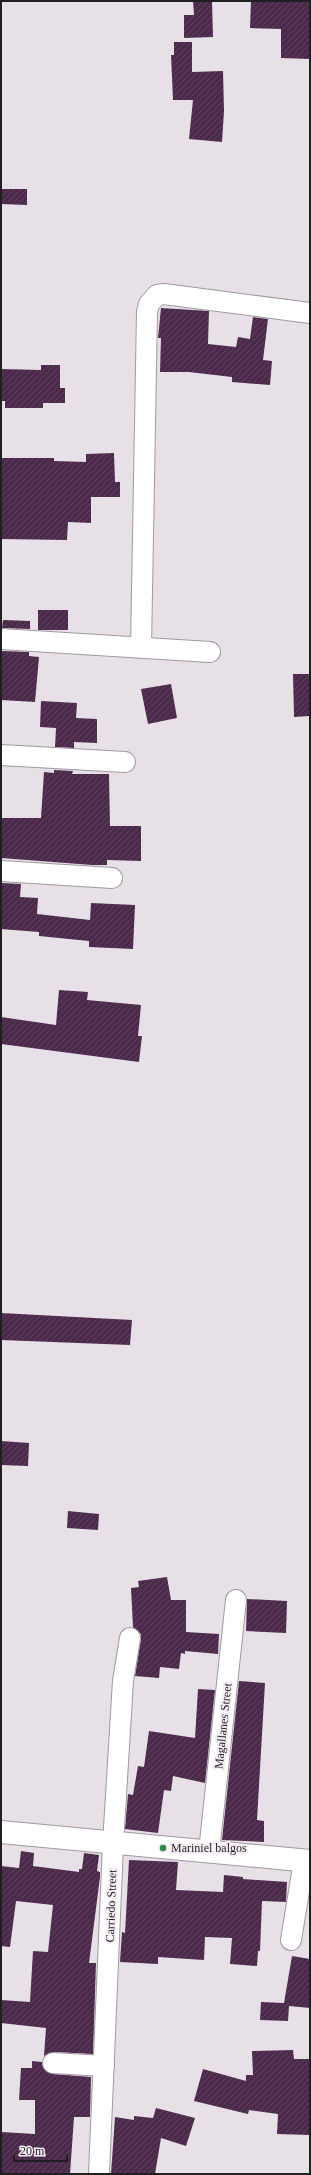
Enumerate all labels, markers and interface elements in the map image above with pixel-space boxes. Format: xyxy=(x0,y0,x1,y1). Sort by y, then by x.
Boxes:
street label: Magallanes Street xyxy=(212,1682,235,1770)
place label: Mariniel balgos xyxy=(171,1841,247,1855)
marker: Mariniel balgos xyxy=(158,1843,168,1853)
street label: Carriedo Street xyxy=(103,1869,119,1943)
scale bar xyxy=(14,2137,67,2163)
text: 20 m xyxy=(20,2144,45,2158)

